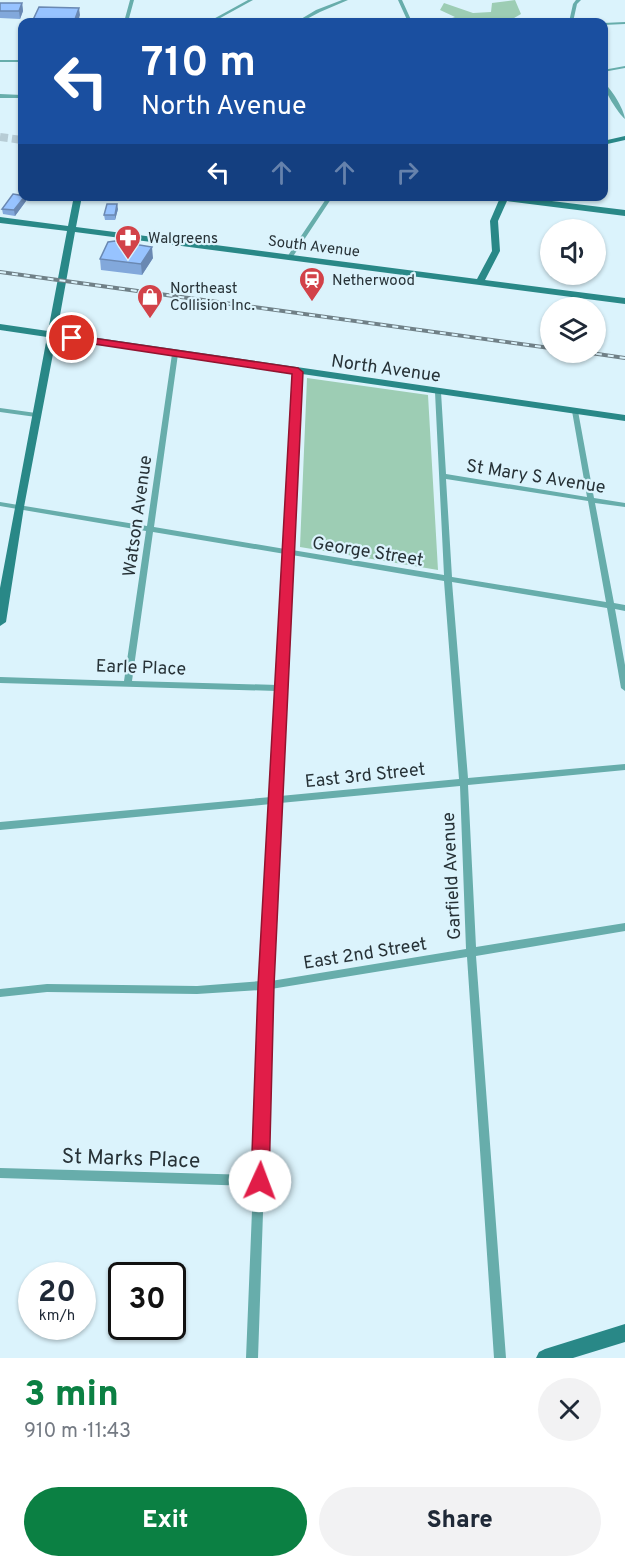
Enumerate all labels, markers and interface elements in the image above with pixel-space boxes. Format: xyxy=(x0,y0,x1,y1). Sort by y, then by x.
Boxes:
text: 710 m xyxy=(141,38,256,91)
icon: left xyxy=(42,42,120,120)
text: North Avenue xyxy=(141,90,306,124)
icon: left xyxy=(202,156,235,189)
icon: ahead xyxy=(265,156,298,189)
icon: ahead xyxy=(328,156,361,189)
icon: right xyxy=(391,156,424,189)
map controls xyxy=(540,219,606,363)
button: sound xyxy=(540,219,606,285)
pharmacy icon: Walgreens xyxy=(113,223,143,261)
place label: Walgreens xyxy=(148,230,218,249)
street label: South Avenue xyxy=(267,232,361,263)
station icon: Netherwood xyxy=(297,265,327,303)
place label: Netherwood xyxy=(332,272,415,291)
place label: Northeast Collision Inc. xyxy=(170,280,255,316)
shop icon: Northeast Collision Inc. xyxy=(135,282,165,320)
button: layers xyxy=(540,297,606,363)
pin xyxy=(46,312,97,363)
icon: arrive xyxy=(55,321,88,354)
street label: North Avenue xyxy=(330,350,442,389)
street label: Watson Avenue xyxy=(119,454,158,578)
street label: St Mary S Avenue xyxy=(465,455,607,500)
street label: George Street xyxy=(310,532,425,573)
street label: Earle Place xyxy=(95,655,187,682)
street label: East 3rd Street xyxy=(304,759,426,794)
street label: Garfield Avenue xyxy=(438,811,467,940)
street label: East 2nd Street xyxy=(302,933,429,976)
street label: St Marks Place xyxy=(61,1144,201,1175)
position arrow xyxy=(228,1149,292,1213)
speed limit sign: 30 xyxy=(108,1262,186,1340)
text: 20 xyxy=(38,1275,76,1312)
text: km/h xyxy=(39,1307,75,1326)
text: 3 min xyxy=(24,1373,119,1419)
button: close xyxy=(538,1378,601,1441)
text: 910 m · 11:43 xyxy=(24,1419,131,1445)
button: Exit xyxy=(24,1487,307,1556)
button: Share xyxy=(319,1487,601,1556)

